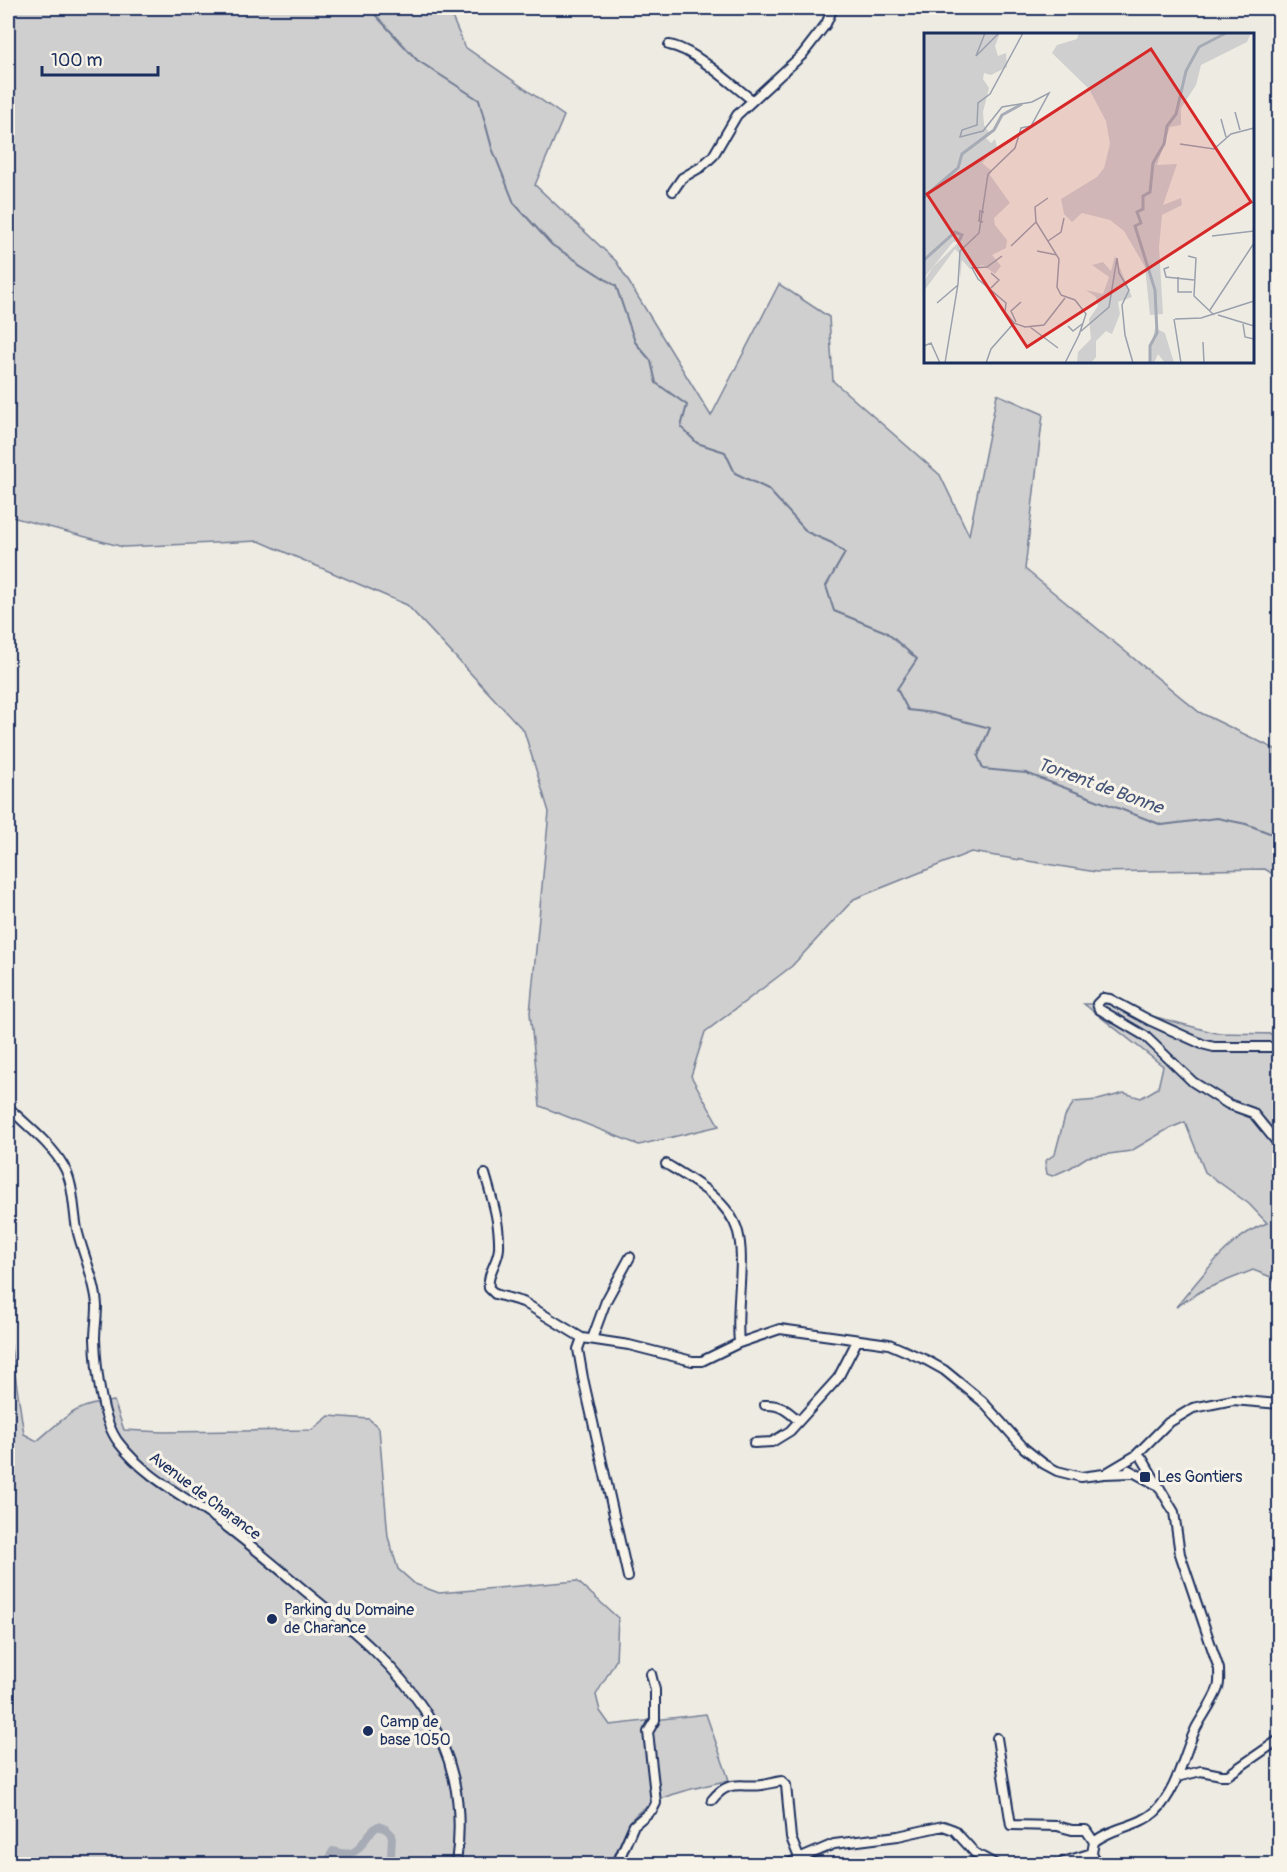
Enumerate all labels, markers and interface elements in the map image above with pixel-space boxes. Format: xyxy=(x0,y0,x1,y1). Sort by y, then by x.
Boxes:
inset map xyxy=(924,33,1254,363)
scale bar xyxy=(42,39,158,77)
text: 100 m xyxy=(51,49,103,72)
water label: Torrent de Bonne xyxy=(1034,753,1168,820)
street label: Avenue de Charance xyxy=(145,1448,265,1545)
place label: Les Gontiers xyxy=(1157,1467,1243,1487)
marker: Les Gontiers xyxy=(1138,1470,1152,1484)
place label: Parking du Domaine de Charance xyxy=(284,1600,414,1638)
marker: Parking du Domaine de Charance xyxy=(265,1612,279,1626)
place label: Camp de base 1050 xyxy=(380,1712,451,1750)
marker: Camp de base 1050 xyxy=(361,1724,375,1738)

